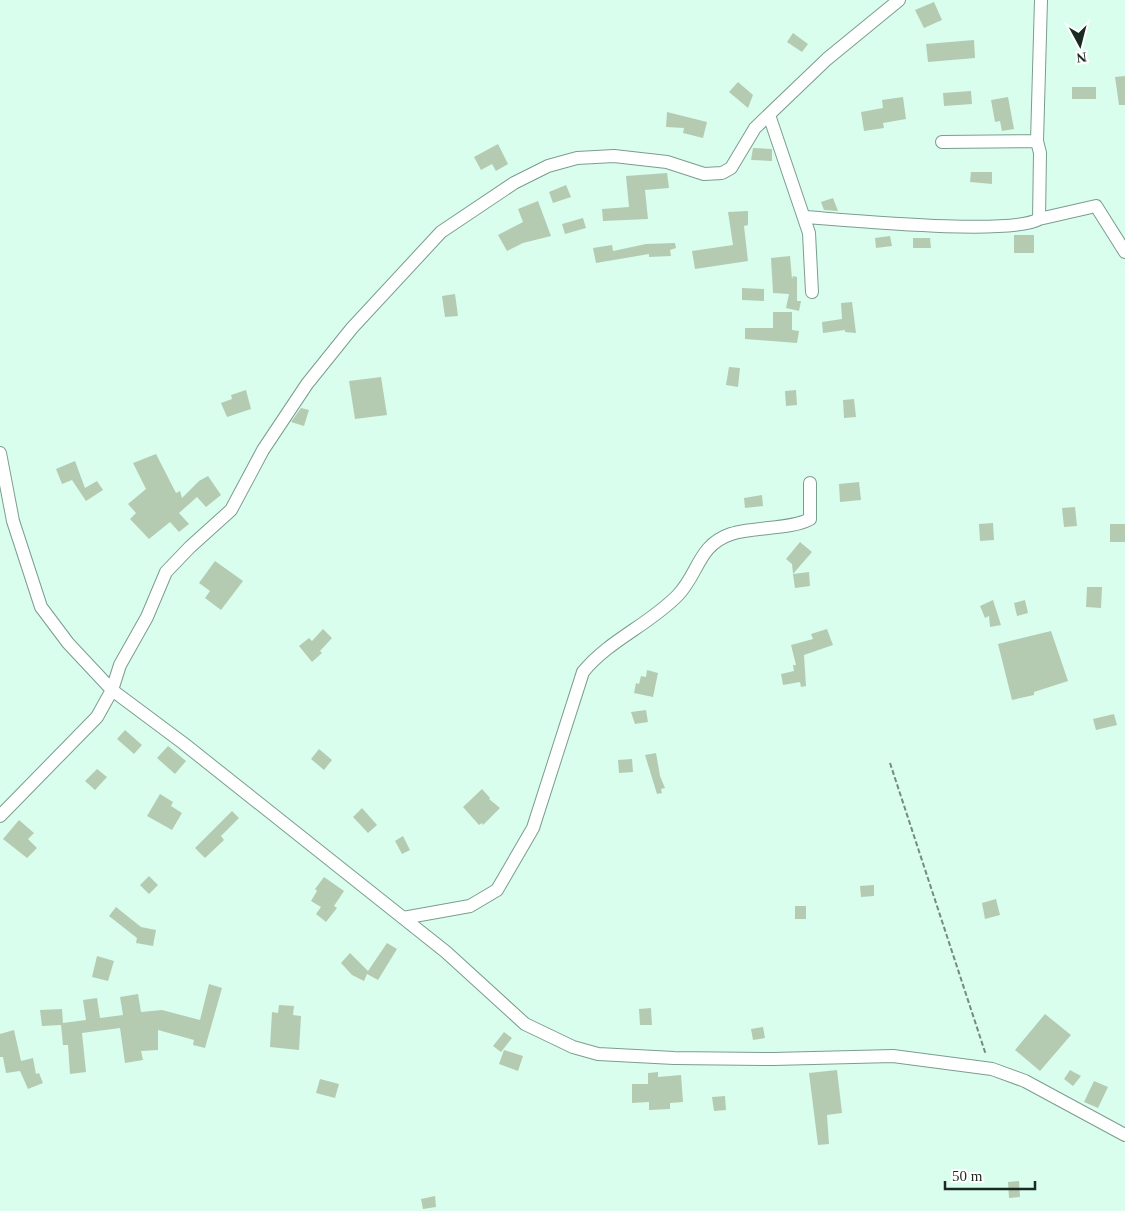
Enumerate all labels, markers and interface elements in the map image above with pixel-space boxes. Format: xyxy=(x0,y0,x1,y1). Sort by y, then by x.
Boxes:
north arrow xyxy=(1055,20,1105,70)
text: N xyxy=(1076,49,1087,65)
scale bar xyxy=(945,1158,1035,1190)
text: 50 m xyxy=(952,1168,983,1184)

